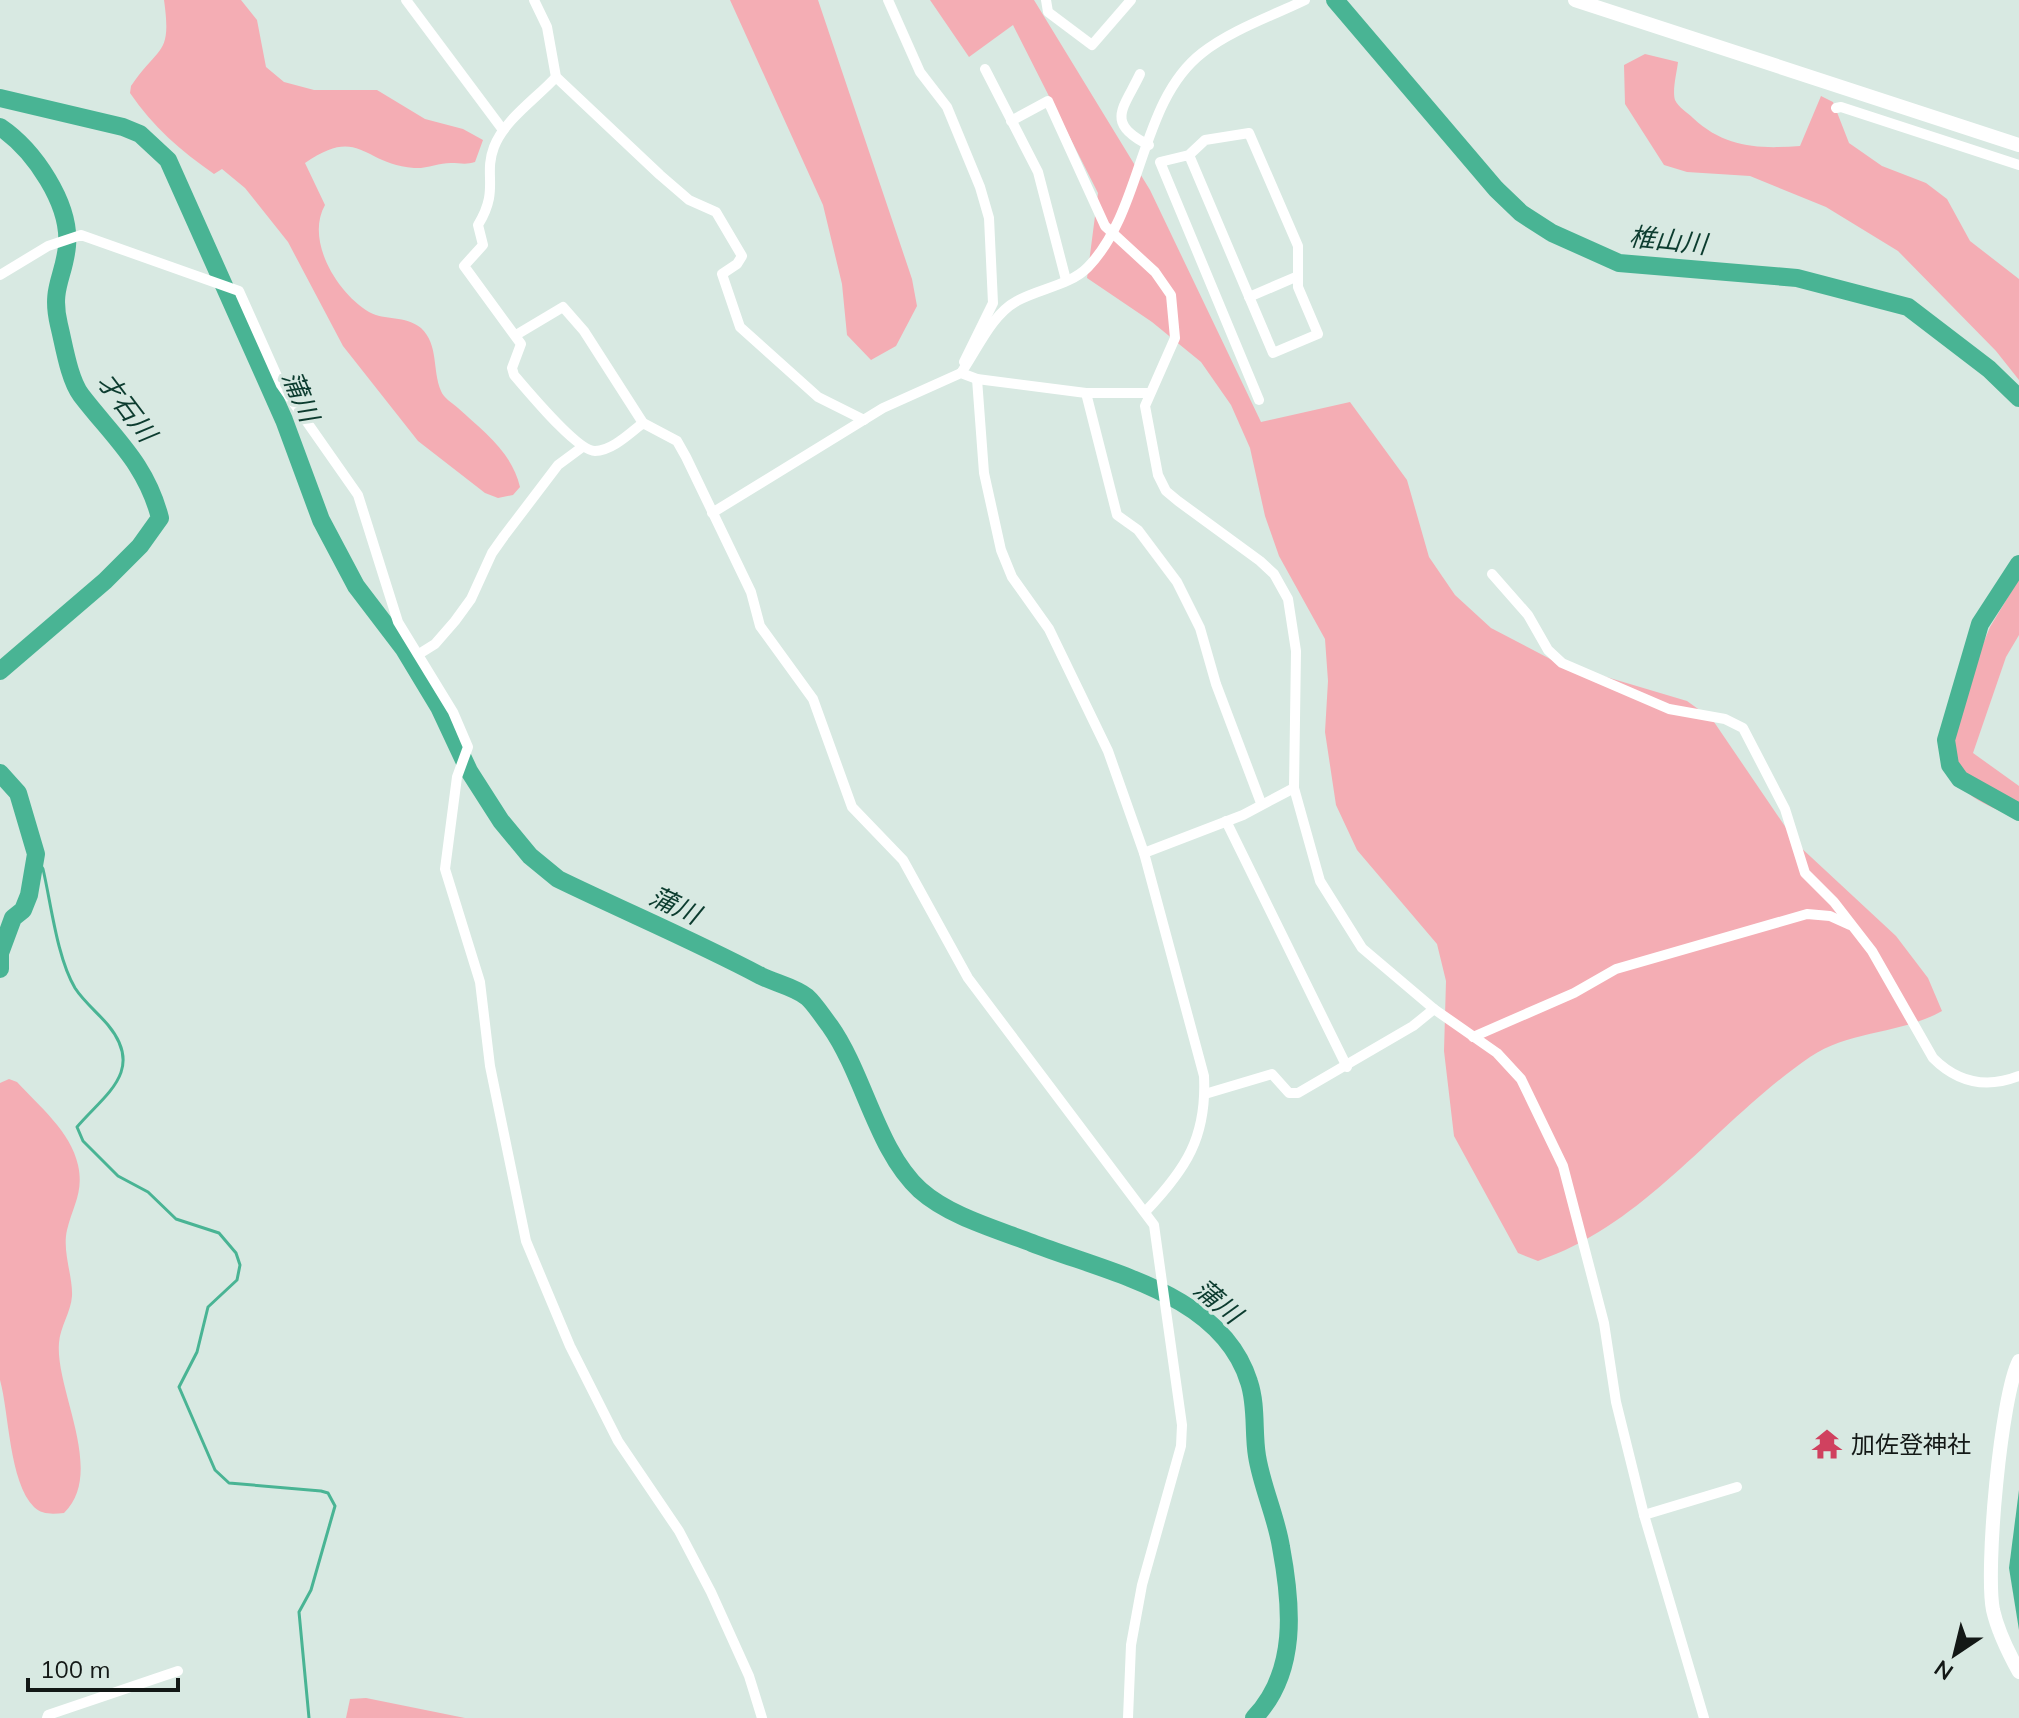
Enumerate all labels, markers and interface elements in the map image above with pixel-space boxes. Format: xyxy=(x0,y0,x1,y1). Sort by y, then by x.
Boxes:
water label: 椎山川 xyxy=(1627,220,1711,261)
water label: 才石川 xyxy=(90,366,165,450)
water label: 蒲川 xyxy=(276,366,328,429)
water label: 蒲川 xyxy=(644,879,708,932)
water label: 蒲川 xyxy=(1187,1272,1251,1332)
temple icon: 加佐登神社 xyxy=(1810,1427,1844,1461)
place label: 加佐登神社 xyxy=(1851,1429,1971,1459)
north arrow xyxy=(1915,1614,1995,1694)
scale bar xyxy=(28,1642,178,1692)
text: 100 m xyxy=(40,1654,111,1684)
text: N xyxy=(1929,1654,1958,1687)

